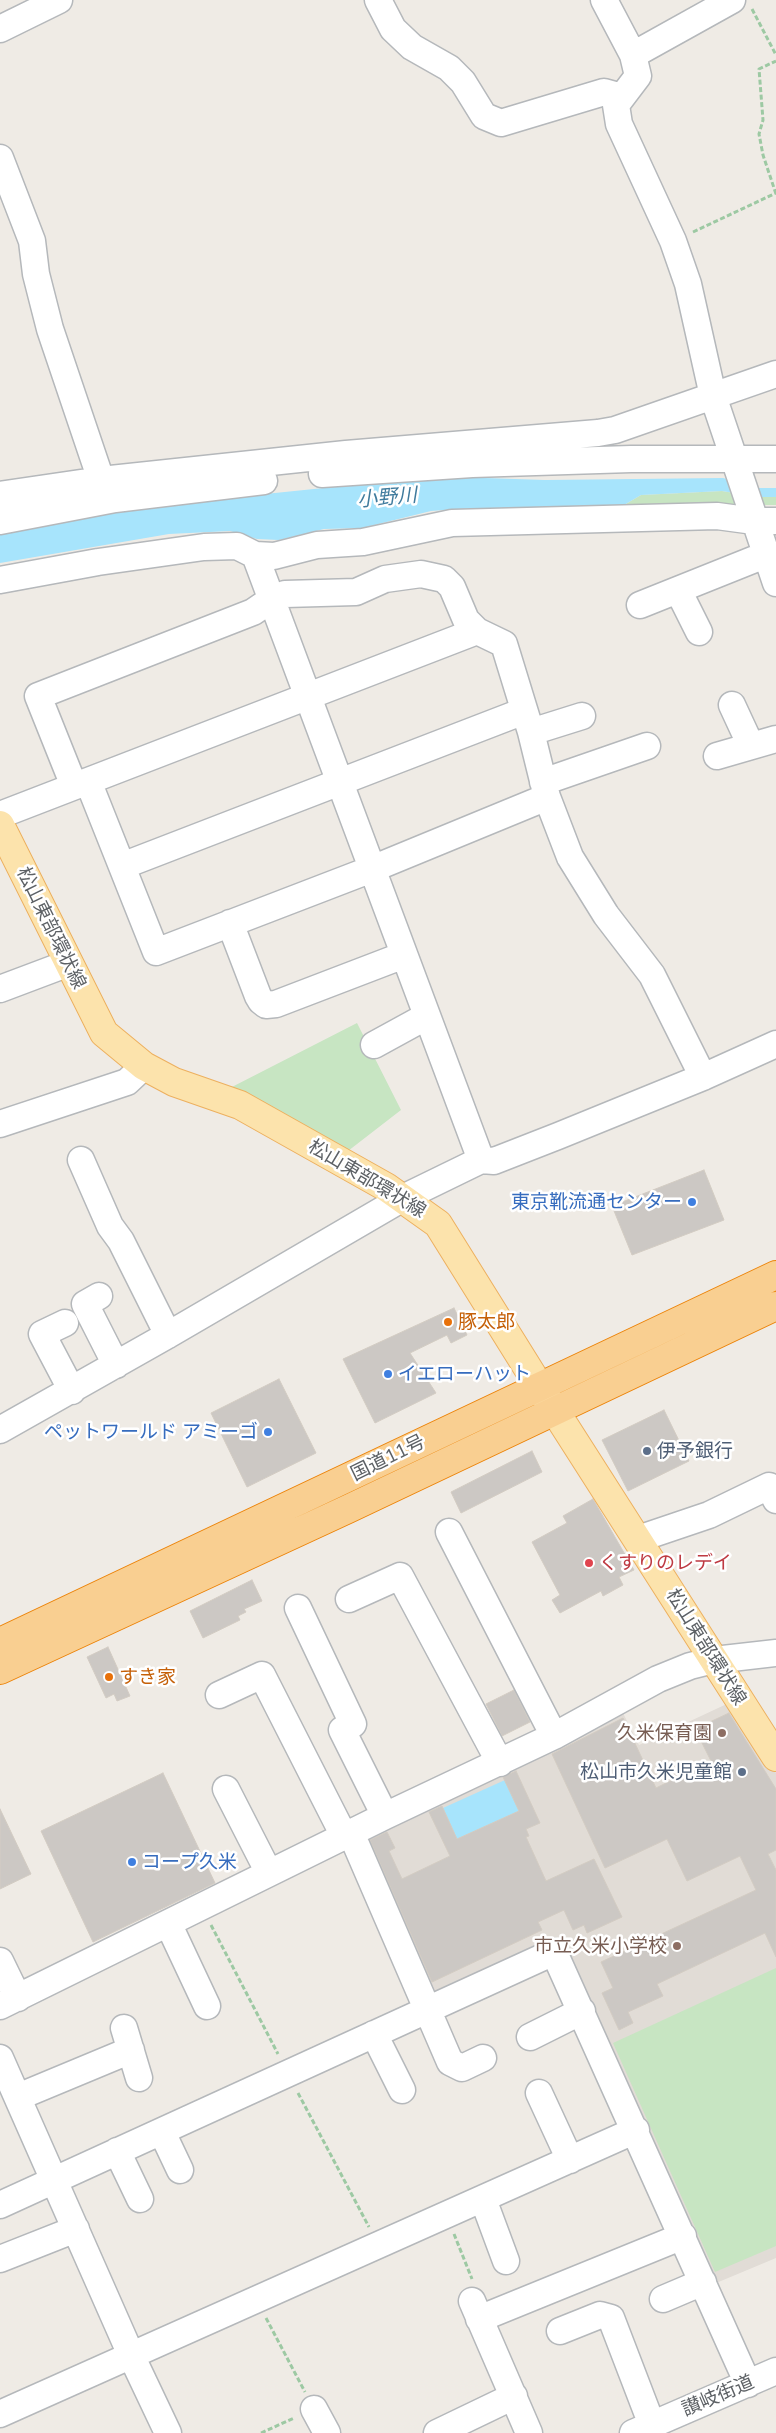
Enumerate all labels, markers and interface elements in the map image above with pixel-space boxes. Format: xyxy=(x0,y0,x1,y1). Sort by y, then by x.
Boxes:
water label: 小野川 xyxy=(356,483,418,513)
street label: 松山東部環状線 xyxy=(12,863,90,993)
street label: 松山東部環状線 xyxy=(304,1135,430,1223)
place label: 東京靴流通センター xyxy=(511,1191,682,1213)
marker: 東京靴流通センター xyxy=(686,1196,698,1208)
place label: 豚太郎 xyxy=(458,1311,515,1333)
marker: 豚太郎 xyxy=(442,1316,454,1328)
place label: イエローハット xyxy=(398,1363,531,1385)
marker: イエローハット xyxy=(382,1368,394,1380)
place label: ペットワールド アミーゴ xyxy=(44,1421,258,1443)
marker: ペットワールド アミーゴ xyxy=(262,1426,274,1438)
street label: 国道11号 xyxy=(347,1430,429,1486)
place label: 伊予銀行 xyxy=(657,1440,733,1462)
marker: 伊予銀行 xyxy=(641,1445,653,1457)
place label: くすりのレデイ xyxy=(599,1552,732,1574)
marker: くすりのレデイ xyxy=(583,1557,595,1569)
street label: 松山東部環状線 xyxy=(661,1585,751,1709)
place label: すき家 xyxy=(119,1666,176,1688)
marker: すき家 xyxy=(103,1671,115,1683)
place label: 久米保育園 xyxy=(617,1722,712,1744)
marker: 久米保育園 xyxy=(716,1727,728,1739)
place label: 松山市久米児童館 xyxy=(580,1761,732,1783)
marker: 松山市久米児童館 xyxy=(736,1766,748,1778)
place label: コープ久米 xyxy=(142,1851,237,1873)
marker: コープ久米 xyxy=(126,1856,138,1868)
place label: 市立久米小学校 xyxy=(534,1935,667,1957)
marker: 市立久米小学校 xyxy=(671,1940,683,1952)
street label: 讃岐街道 xyxy=(679,2371,757,2421)

